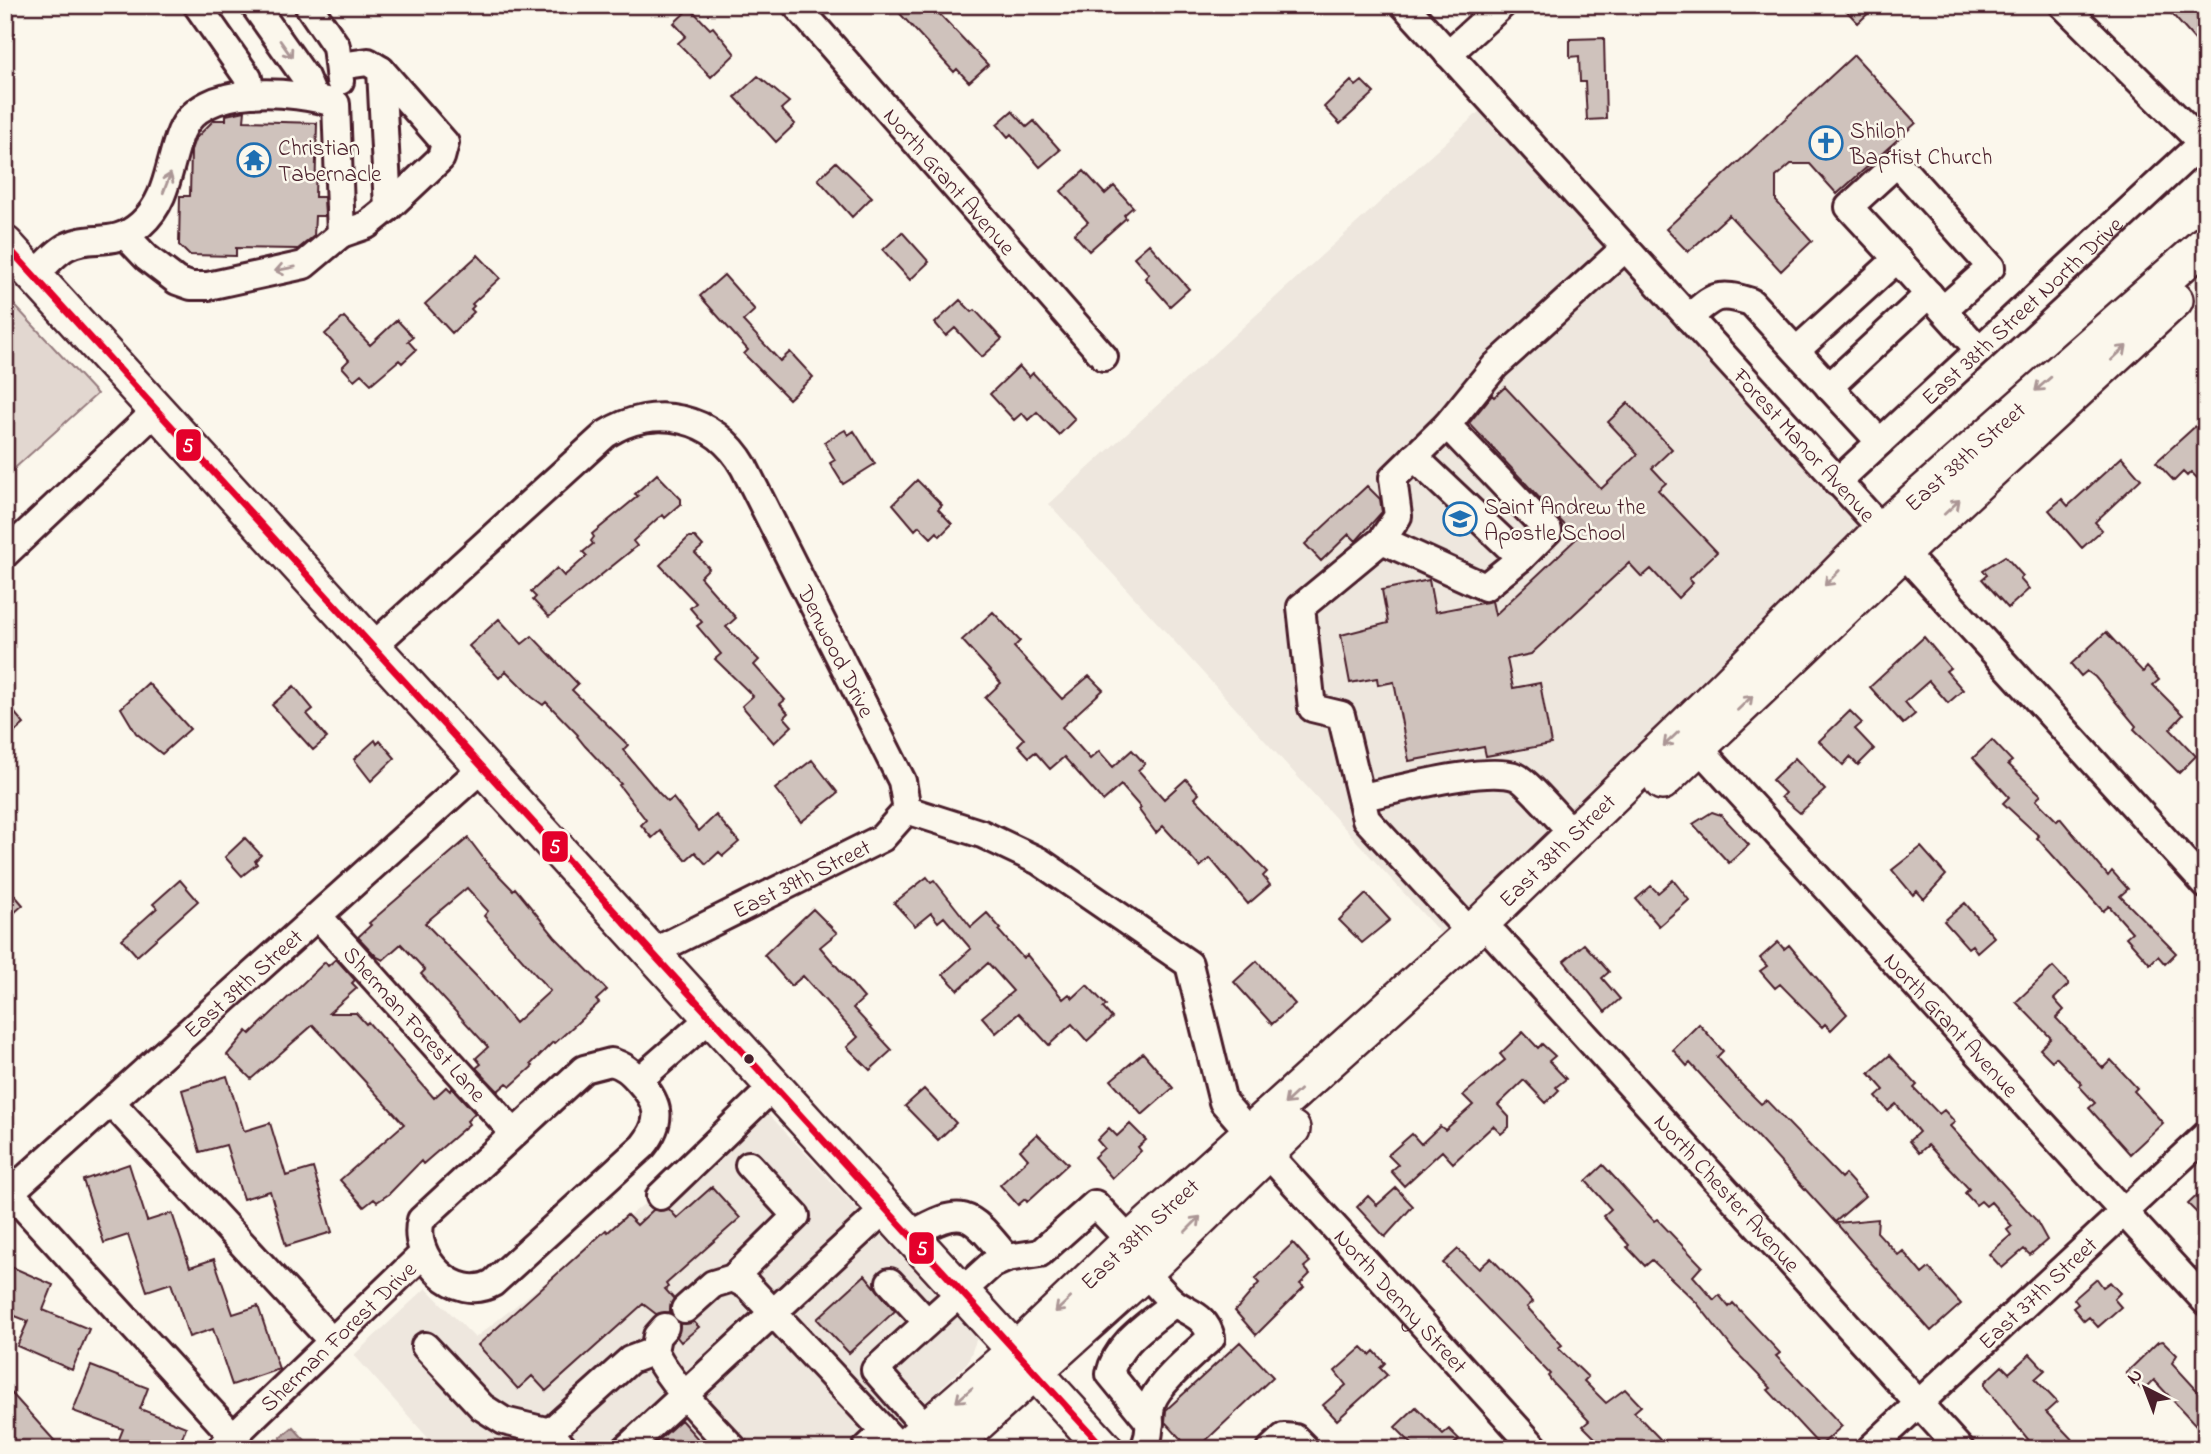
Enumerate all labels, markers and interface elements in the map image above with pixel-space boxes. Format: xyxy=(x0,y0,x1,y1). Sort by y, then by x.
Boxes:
one-way arrow xyxy=(279,39,293,58)
street label: North Grant Avenue xyxy=(874,102,1023,264)
place label: Shiloh Baptist Church xyxy=(1849,116,1992,175)
church icon: Shiloh Baptist Church xyxy=(1807,124,1845,162)
place label: Christian Tabernacle xyxy=(278,133,382,192)
temple icon: Christian Tabernacle xyxy=(235,141,273,179)
one-way arrow xyxy=(161,173,174,194)
street label: East 38th Street North Drive xyxy=(1915,209,2132,415)
one-way arrow xyxy=(274,262,297,276)
one-way arrow xyxy=(2110,344,2127,361)
street label: Forest Manor Avenue xyxy=(1723,361,1883,532)
one-way arrow xyxy=(2035,376,2053,392)
street label: East 38th Street xyxy=(1898,395,2034,521)
line badge: 5 xyxy=(175,428,202,462)
text: 5 xyxy=(183,434,194,461)
place label: Saint Andrew the Apostle School xyxy=(1484,492,1647,551)
one-way arrow xyxy=(1943,499,1960,516)
school or university icon: Saint Andrew the Apostle School xyxy=(1441,500,1479,538)
one-way arrow xyxy=(1823,569,1840,586)
street label: Denwood Drive xyxy=(787,579,882,724)
one-way arrow xyxy=(1736,695,1753,712)
one-way arrow xyxy=(1663,731,1680,748)
street label: East 38th Street xyxy=(1492,787,1625,916)
line badge: 5 xyxy=(541,830,569,863)
street label: East 39th Street xyxy=(728,832,877,929)
text: 5 xyxy=(550,835,561,862)
street label: East 39th Street xyxy=(178,922,312,1047)
street label: Sherman Forest Lane xyxy=(334,940,493,1111)
street label: North Grant Avenue xyxy=(1875,946,2026,1107)
unlabelled marker xyxy=(742,1052,756,1066)
one-way arrow xyxy=(1284,1088,1301,1105)
street label: North Chester Avenue xyxy=(1645,1108,1807,1282)
street label: East 38th Street xyxy=(1074,1171,1208,1299)
one-way arrow xyxy=(1185,1216,1202,1233)
street label: North Denny Street xyxy=(1325,1223,1474,1382)
street label: East 37th Street xyxy=(1972,1230,2106,1359)
line badge: 5 xyxy=(908,1231,935,1265)
text: 5 xyxy=(917,1237,928,1264)
street label: Sherman Forest Drive xyxy=(254,1254,426,1421)
one-way arrow xyxy=(1054,1297,1071,1314)
north arrow xyxy=(2110,1352,2180,1422)
text: N xyxy=(2121,1363,2149,1392)
one-way arrow xyxy=(956,1387,974,1403)

